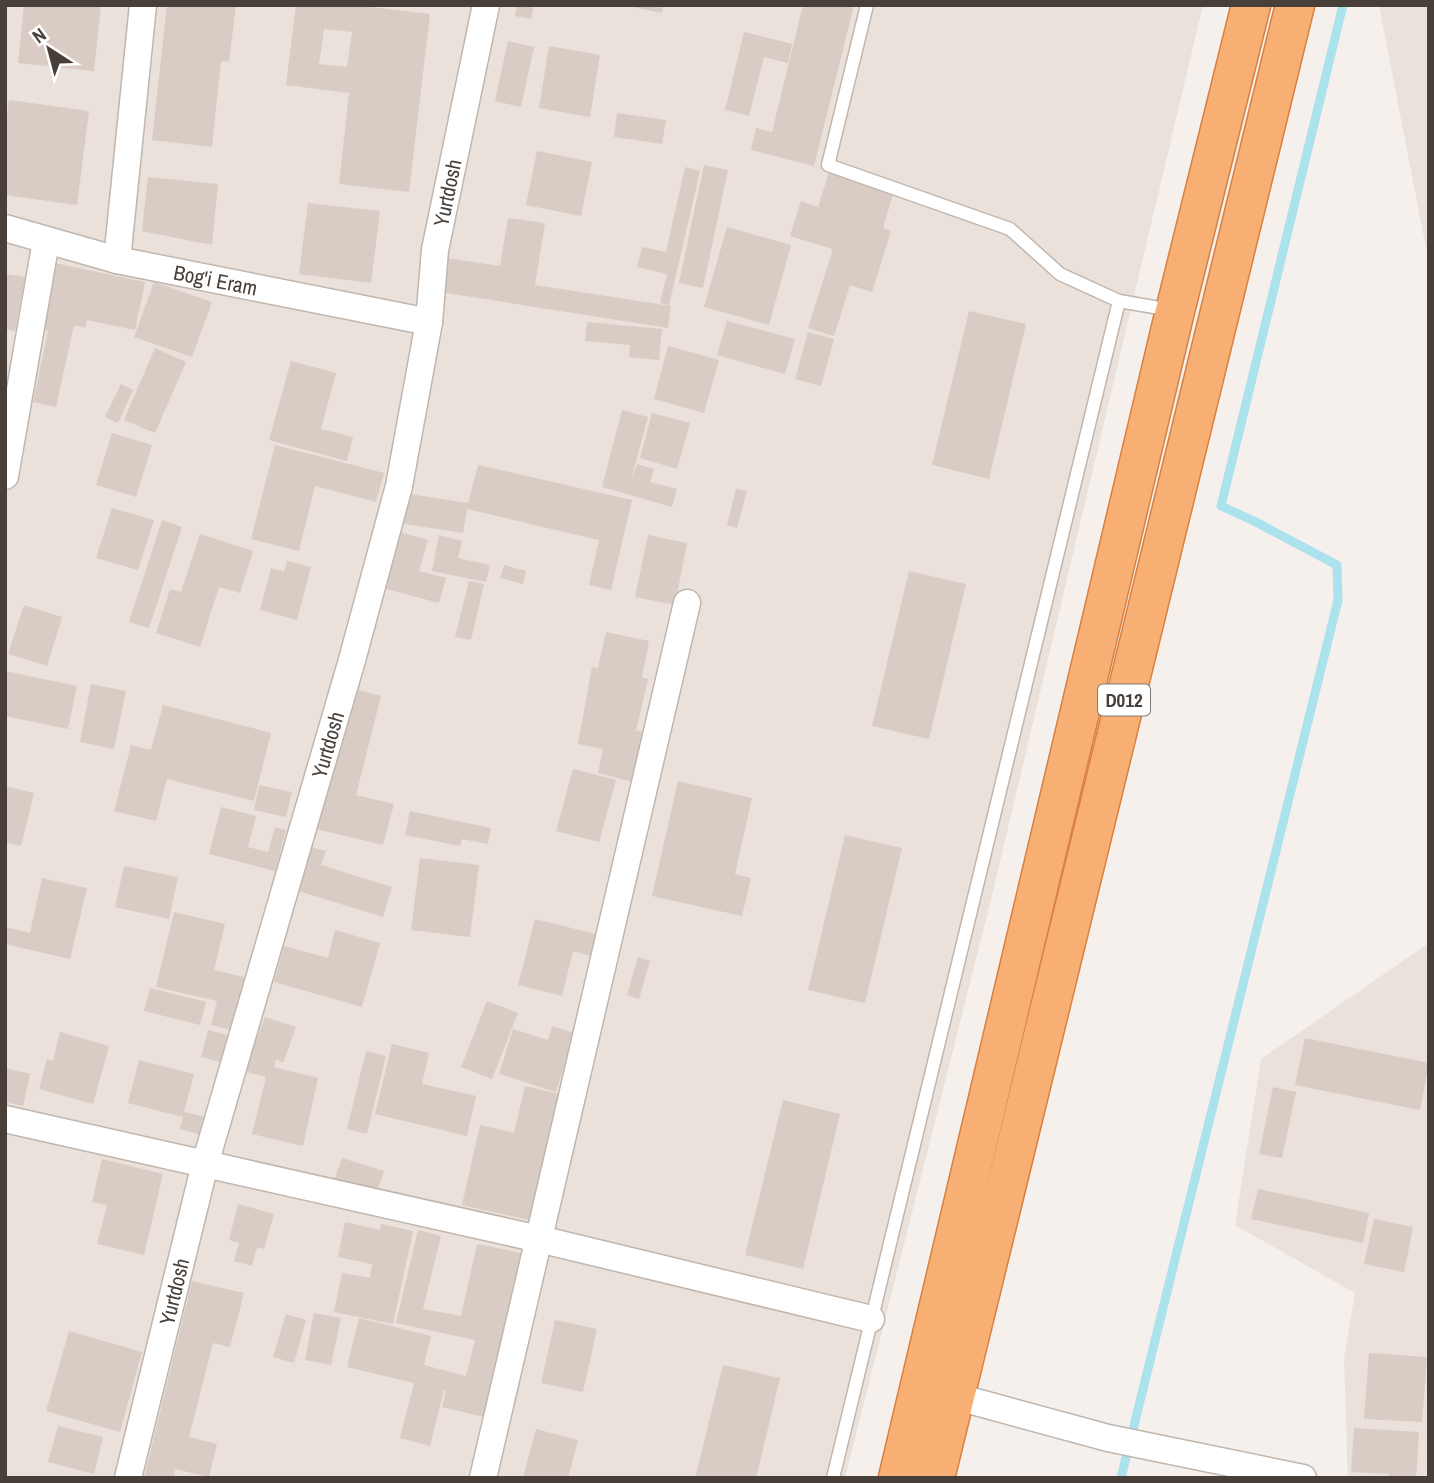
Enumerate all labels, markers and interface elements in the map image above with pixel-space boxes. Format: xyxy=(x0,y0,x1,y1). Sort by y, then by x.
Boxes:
north arrow xyxy=(14,14,84,84)
text: N xyxy=(27,21,51,49)
street label: Yurtdosh xyxy=(426,156,468,229)
street label: Bog'i Eram xyxy=(171,257,260,302)
road number: D012 xyxy=(1098,684,1150,716)
street label: Yurtdosh xyxy=(304,708,351,781)
street label: Yurtdosh xyxy=(152,1255,196,1328)

